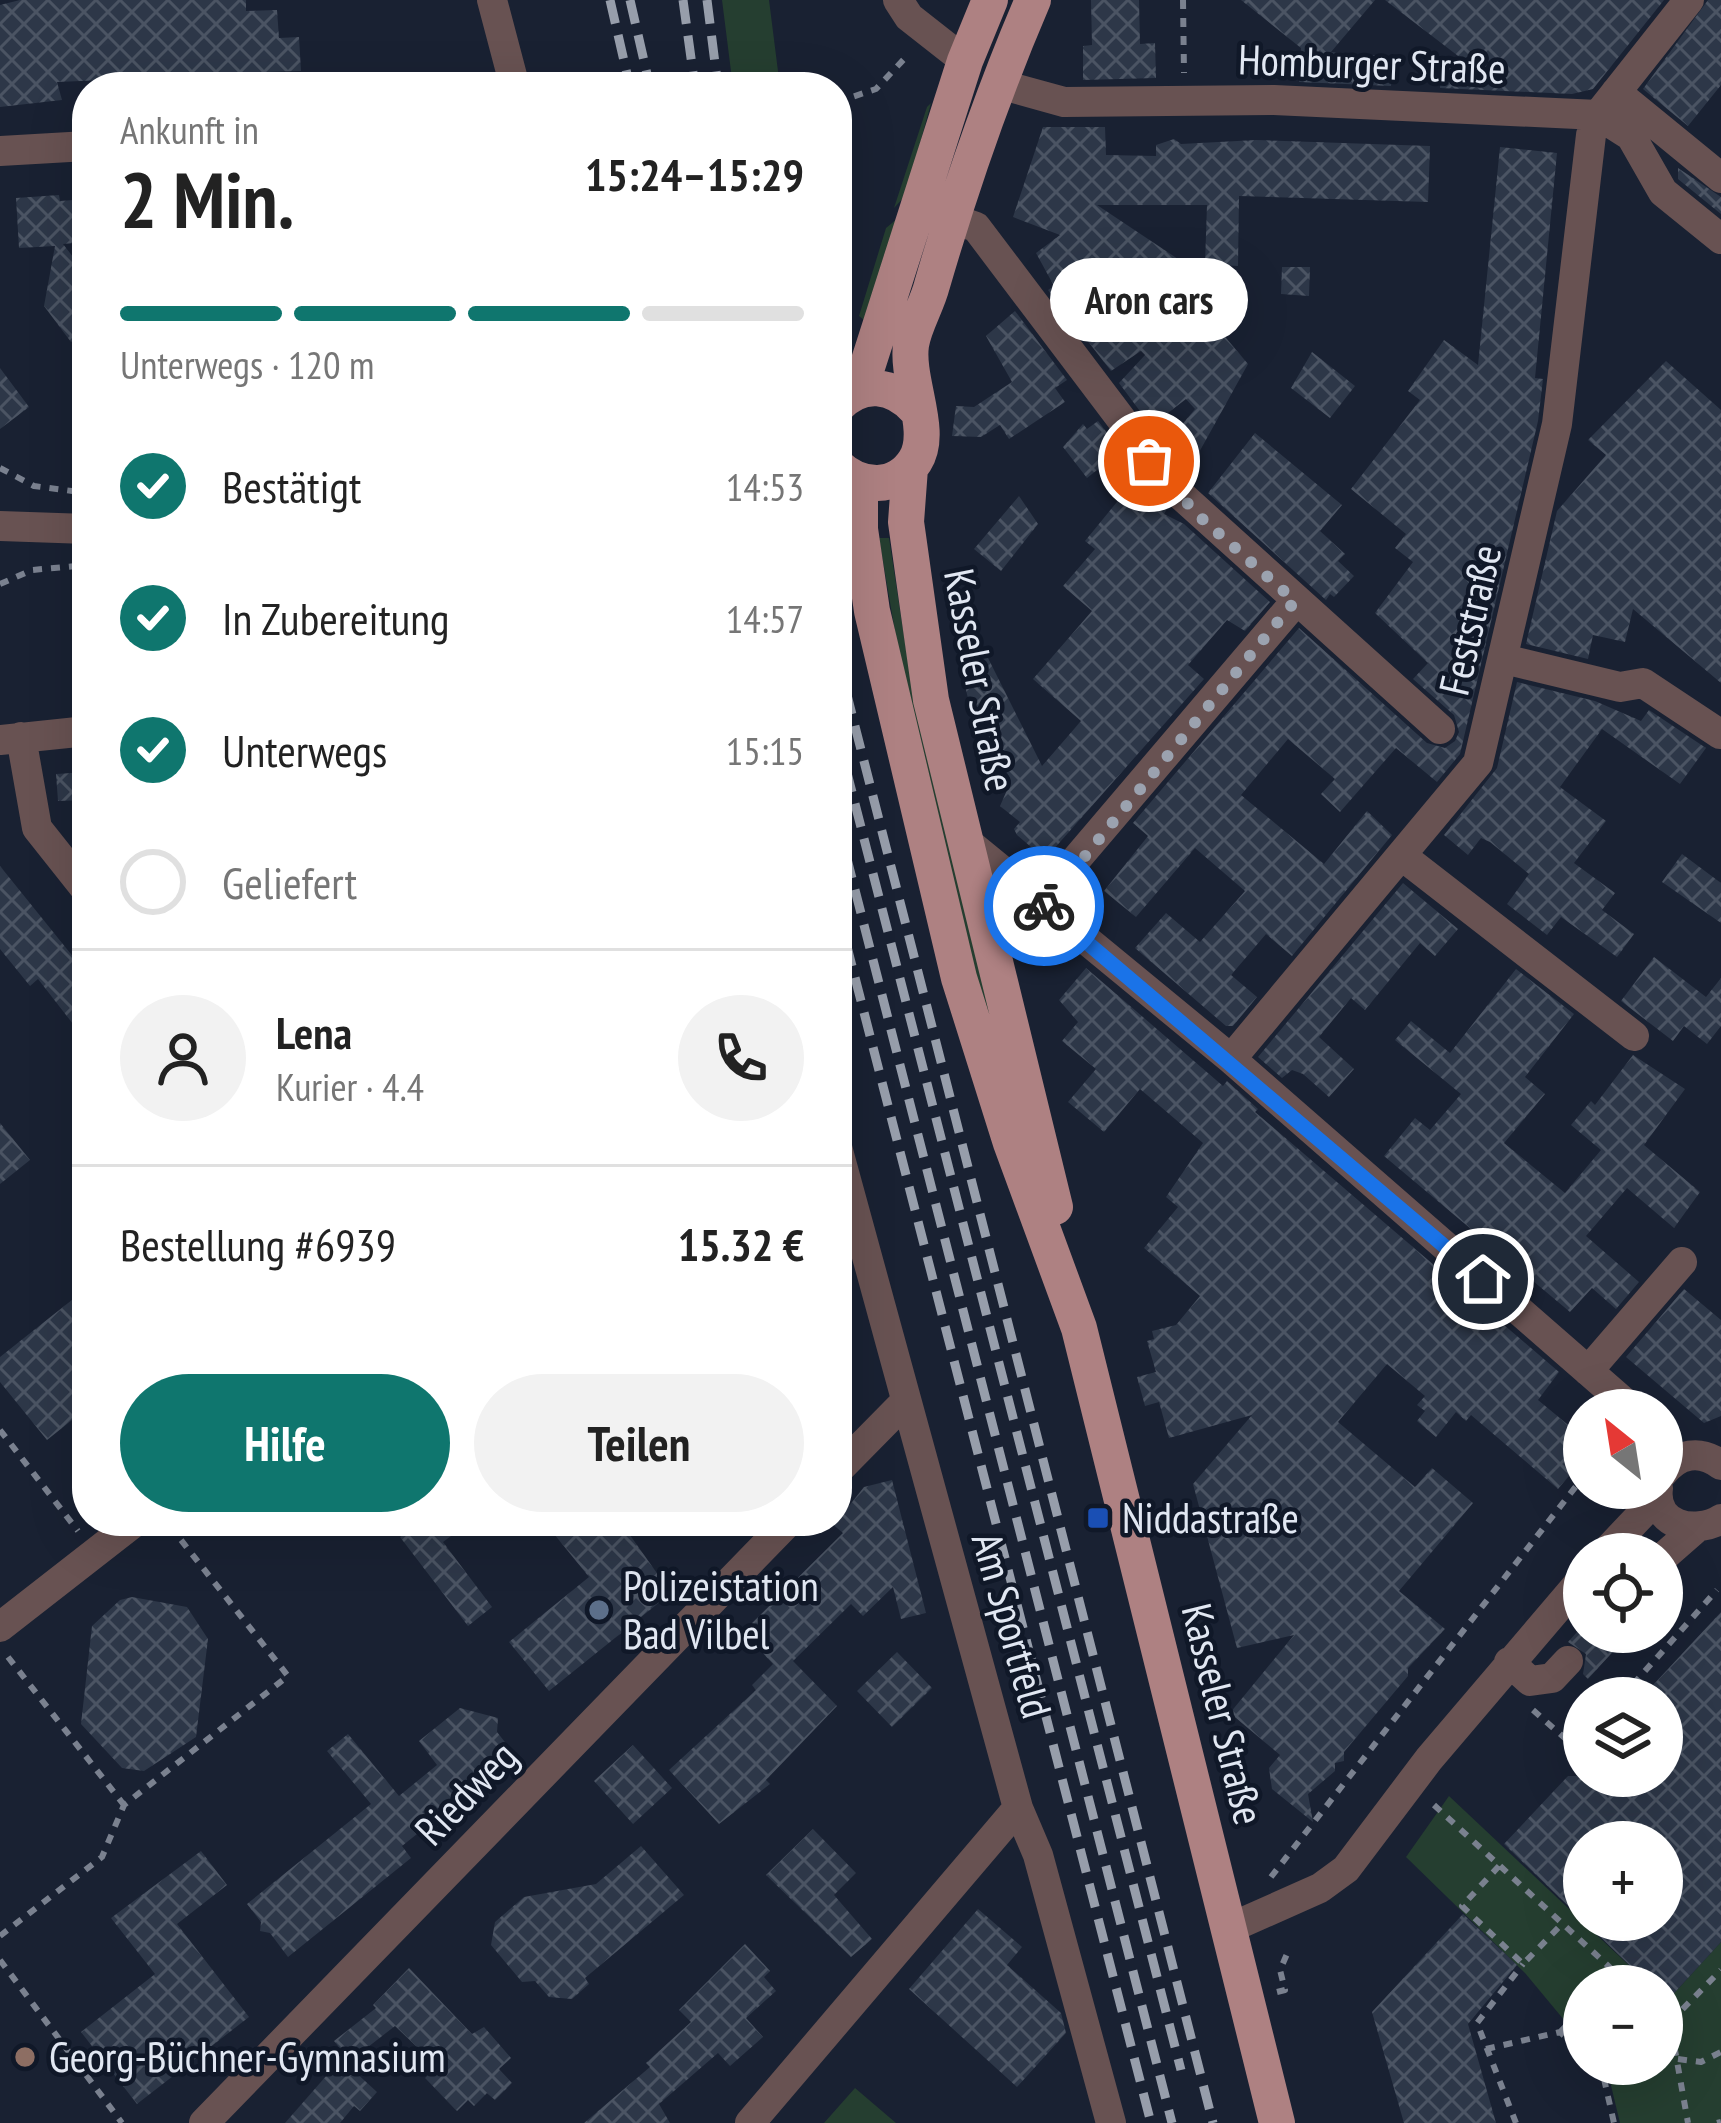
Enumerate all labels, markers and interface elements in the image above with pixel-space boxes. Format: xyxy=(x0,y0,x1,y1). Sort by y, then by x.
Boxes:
street label: Homburger Straße xyxy=(1237,31,1507,96)
text: Ankunft in xyxy=(120,104,259,155)
text: 15:24–15:29 xyxy=(585,145,804,203)
text: 2 Min. xyxy=(120,149,294,250)
callout: Aron cars xyxy=(1050,257,1248,341)
text: Aron cars xyxy=(1085,274,1213,325)
text: Unterwegs · 120 m xyxy=(120,339,374,390)
pin xyxy=(1098,410,1200,512)
icon: bag xyxy=(1116,428,1182,494)
icon: check xyxy=(120,453,186,519)
text: Bestätigt xyxy=(222,457,361,515)
text: 14:53 xyxy=(726,461,804,512)
street label: Feststraße xyxy=(1426,539,1513,700)
street label: Kasseler Straße xyxy=(932,564,1029,796)
icon: check xyxy=(120,585,186,651)
text: In Zubereitung xyxy=(222,589,450,647)
text: 14:57 xyxy=(726,593,804,644)
icon: check xyxy=(120,717,186,783)
text: Unterwegs xyxy=(222,721,387,779)
text: 15:15 xyxy=(726,725,804,776)
courier xyxy=(984,846,1104,966)
text: Geliefert xyxy=(222,853,357,911)
icon: bike xyxy=(1011,873,1077,939)
button: person xyxy=(120,995,246,1121)
button: phone xyxy=(678,995,804,1121)
text: Lena xyxy=(276,1003,352,1061)
text: Kurier · 4.4 xyxy=(276,1061,424,1112)
text: Bestellung #6939 xyxy=(120,1215,396,1273)
text: 15.32 € xyxy=(678,1215,804,1273)
pin xyxy=(1432,1228,1534,1330)
icon: home xyxy=(1450,1246,1516,1312)
button: Hilfe xyxy=(120,1374,450,1512)
button: Teilen xyxy=(474,1374,804,1512)
north arrow xyxy=(1563,1389,1683,1509)
map controls xyxy=(1563,1389,1683,2085)
place label: Niddastraße xyxy=(1122,1490,1299,1545)
marker: Niddastraße xyxy=(1085,1505,1111,1531)
street label: Am Sportfeld xyxy=(960,1526,1065,1724)
button: locate xyxy=(1563,1533,1683,1653)
place label: Polizeistation Bad Vilbel xyxy=(623,1558,819,1661)
marker: Polizeistation Bad Vilbel xyxy=(586,1597,612,1623)
street label: Kasseler Straße xyxy=(1170,1598,1277,1830)
button: layers xyxy=(1563,1677,1683,1797)
street label: Riedweg xyxy=(403,1729,529,1856)
button: + xyxy=(1563,1821,1683,1941)
button: − xyxy=(1563,1965,1683,2085)
place label: Georg-Büchner-Gymnasium xyxy=(49,2029,446,2084)
marker: Georg-Büchner-Gymnasium xyxy=(12,2044,38,2070)

